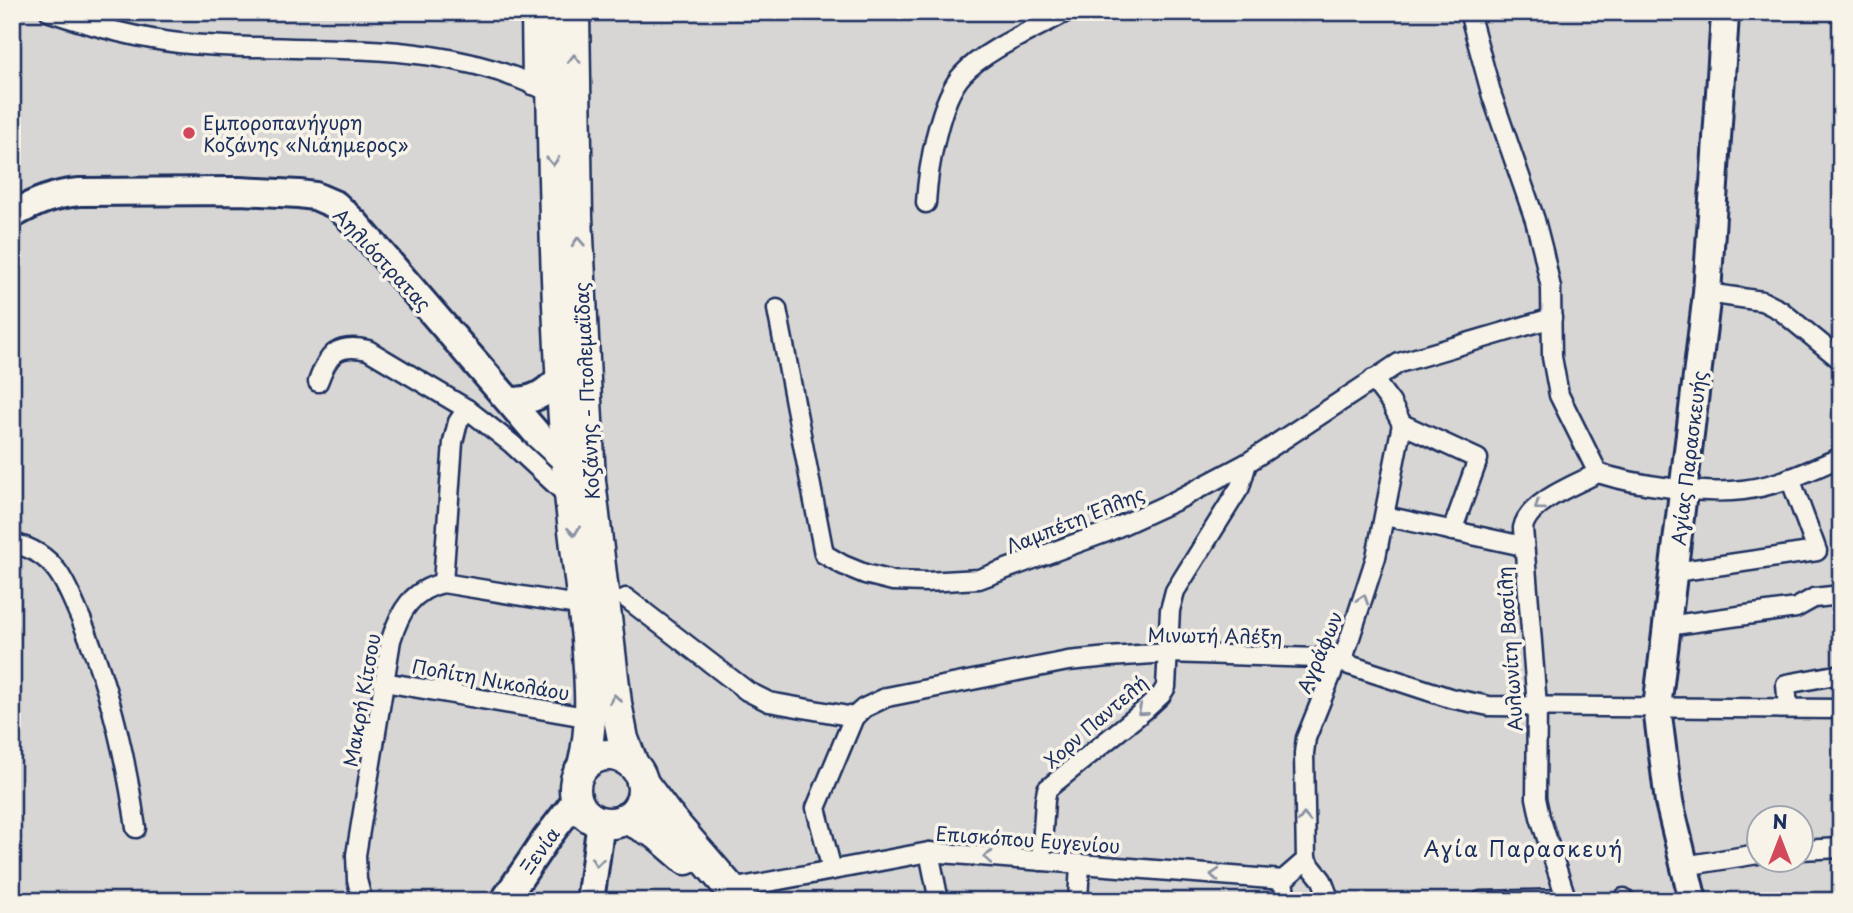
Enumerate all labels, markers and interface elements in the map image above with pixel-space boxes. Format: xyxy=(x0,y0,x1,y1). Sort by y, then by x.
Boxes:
one-way arrow xyxy=(566,53,582,63)
place label: Εμποροπανήγυρη Κοζάνης «Νιάημερος» xyxy=(203,108,408,158)
marker: Εμποροπανήγυρη Κοζάνης «Νιάημερος» xyxy=(181,125,197,141)
one-way arrow xyxy=(545,157,561,167)
street label: Αηλιόστρατας xyxy=(328,201,438,317)
one-way arrow xyxy=(571,236,586,247)
street label: Κοζάνης - Πτολεμαΐδας xyxy=(566,281,606,501)
street label: Αγίας Παρασκευής xyxy=(1663,369,1713,547)
street label: Λαμπέτη Έλλης xyxy=(1002,478,1149,560)
one-way arrow xyxy=(1534,498,1546,510)
one-way arrow xyxy=(566,525,581,537)
street label: Αυλωνίτη Βασίλη xyxy=(1489,566,1529,732)
one-way arrow xyxy=(1355,593,1369,606)
street label: Αγράφων xyxy=(1289,607,1349,697)
street label: Μινωτή Αλέξη xyxy=(1147,620,1283,650)
street label: Μακρή Κίτσου xyxy=(335,631,387,769)
street label: Πολίτη Νικολάου xyxy=(410,651,572,707)
street label: Χορν Παντελή xyxy=(1037,668,1153,774)
one-way arrow xyxy=(608,693,623,705)
one-way arrow xyxy=(1138,703,1151,715)
north arrow xyxy=(1744,804,1814,874)
text: N xyxy=(1772,807,1788,835)
one-way arrow xyxy=(1297,812,1312,823)
street label: Επισκόπου Ευγενίου xyxy=(935,819,1121,859)
street label: Ξενία xyxy=(512,821,566,879)
district label: Αγία Παρασκευή xyxy=(1424,832,1624,864)
one-way arrow xyxy=(983,850,994,865)
one-way arrow xyxy=(589,856,604,867)
one-way arrow xyxy=(1209,867,1220,882)

